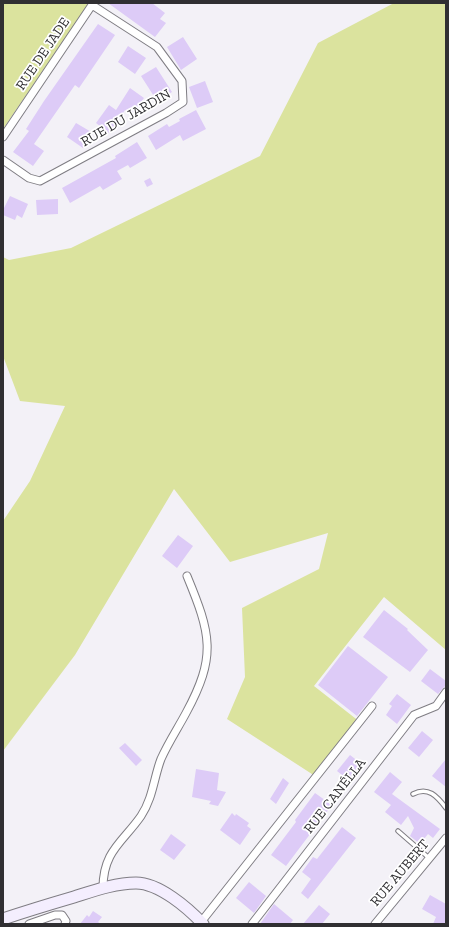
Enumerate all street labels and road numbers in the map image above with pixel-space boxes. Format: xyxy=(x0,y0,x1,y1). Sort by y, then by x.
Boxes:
street label: RUE DE JADE xyxy=(13,15,73,93)
street label: RUE DU JARDIN xyxy=(78,85,174,151)
street label: RUE CANÉLLA xyxy=(300,755,370,837)
street label: RUE AUBERT xyxy=(367,836,433,910)

